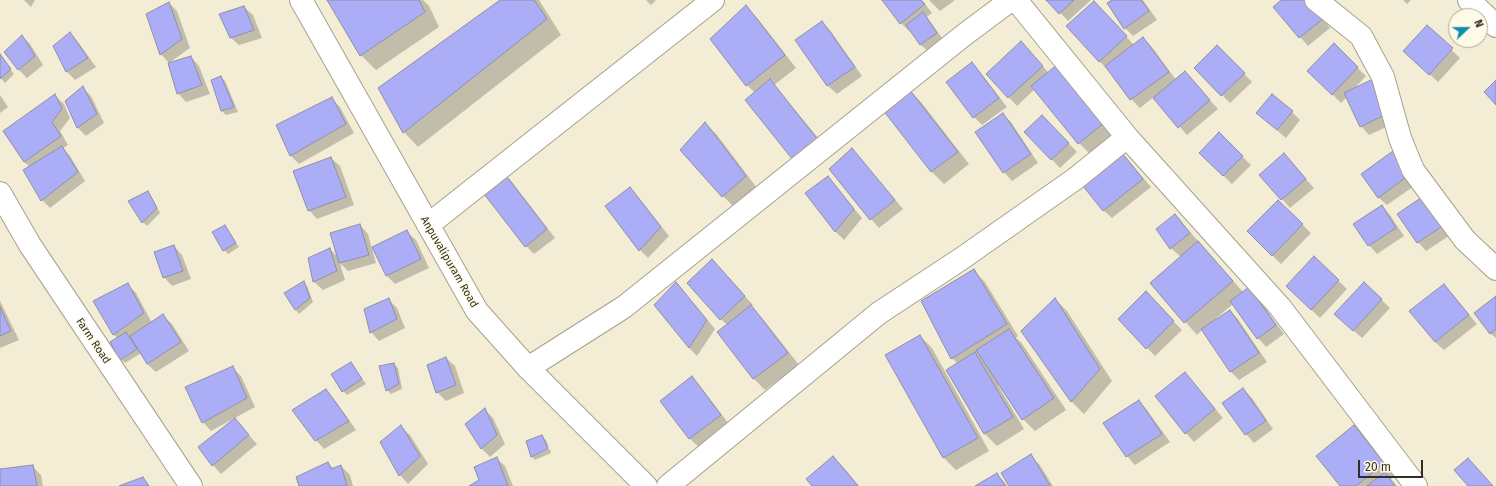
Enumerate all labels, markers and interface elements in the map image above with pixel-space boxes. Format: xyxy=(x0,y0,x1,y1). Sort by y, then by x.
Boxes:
north arrow xyxy=(1448,8,1488,48)
text: N xyxy=(1471,18,1486,30)
street label: Anpuvalipuram Road xyxy=(417,214,481,310)
street label: Farm Road xyxy=(73,315,113,367)
scale bar xyxy=(1360,452,1425,478)
text: 20 m xyxy=(1365,460,1391,474)

